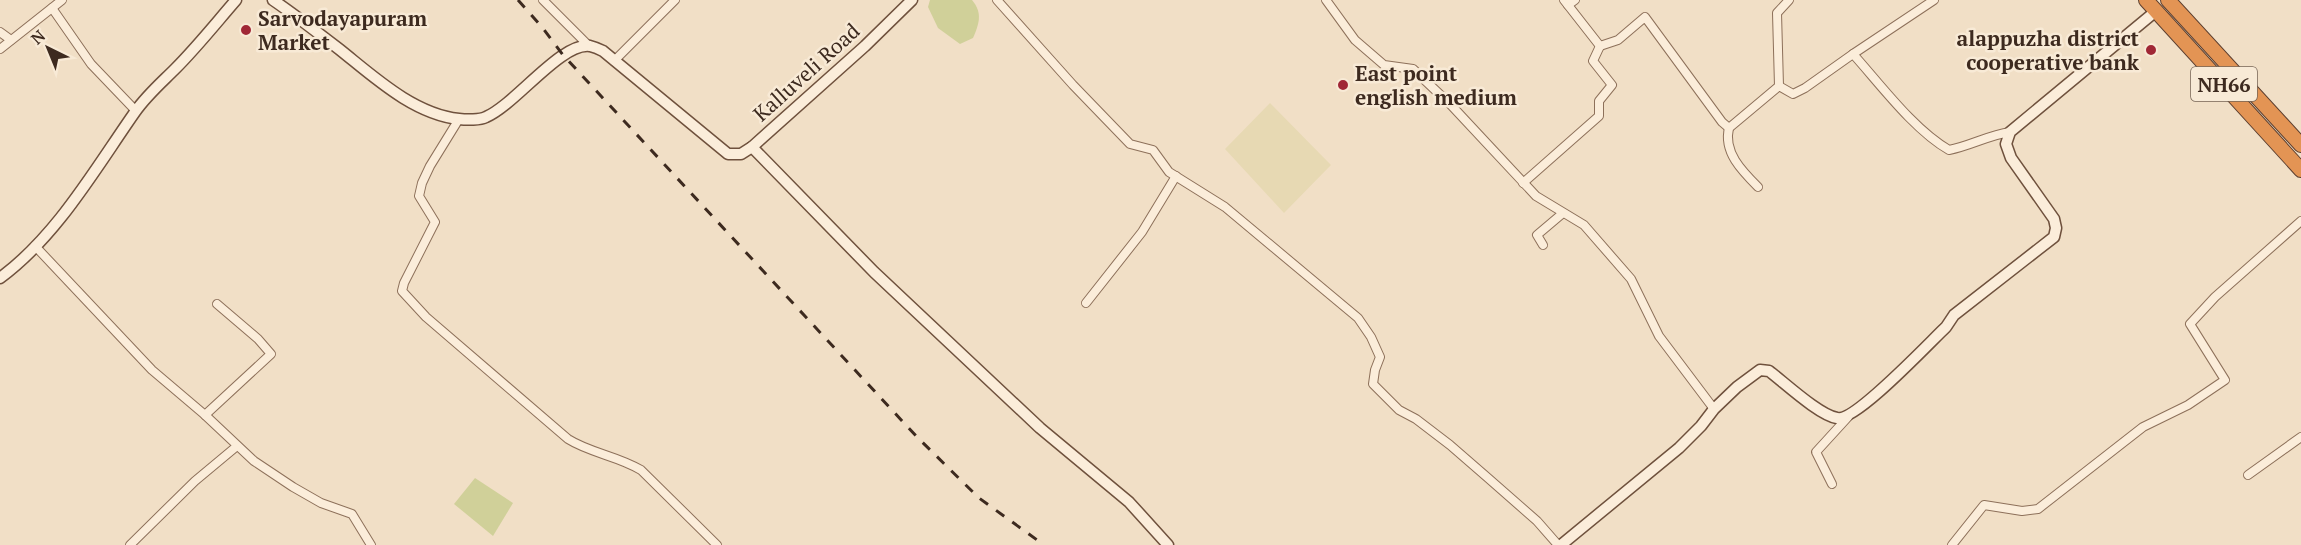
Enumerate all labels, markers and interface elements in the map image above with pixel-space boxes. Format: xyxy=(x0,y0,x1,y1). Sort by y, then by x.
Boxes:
place label: Sarvodayapuram Market xyxy=(258,4,428,56)
street label: Kalluveli Road xyxy=(747,16,866,127)
north arrow xyxy=(18,18,78,78)
marker: Sarvodayapuram Market xyxy=(239,23,253,37)
place label: alappuzha district cooperative bank xyxy=(1957,24,2140,76)
text: N xyxy=(26,25,50,49)
marker: alappuzha district cooperative bank xyxy=(2144,43,2158,57)
place label: East point english medium xyxy=(1355,59,1517,111)
road number: NH66 xyxy=(2191,67,2257,101)
marker: East point english medium xyxy=(1336,78,1350,92)

